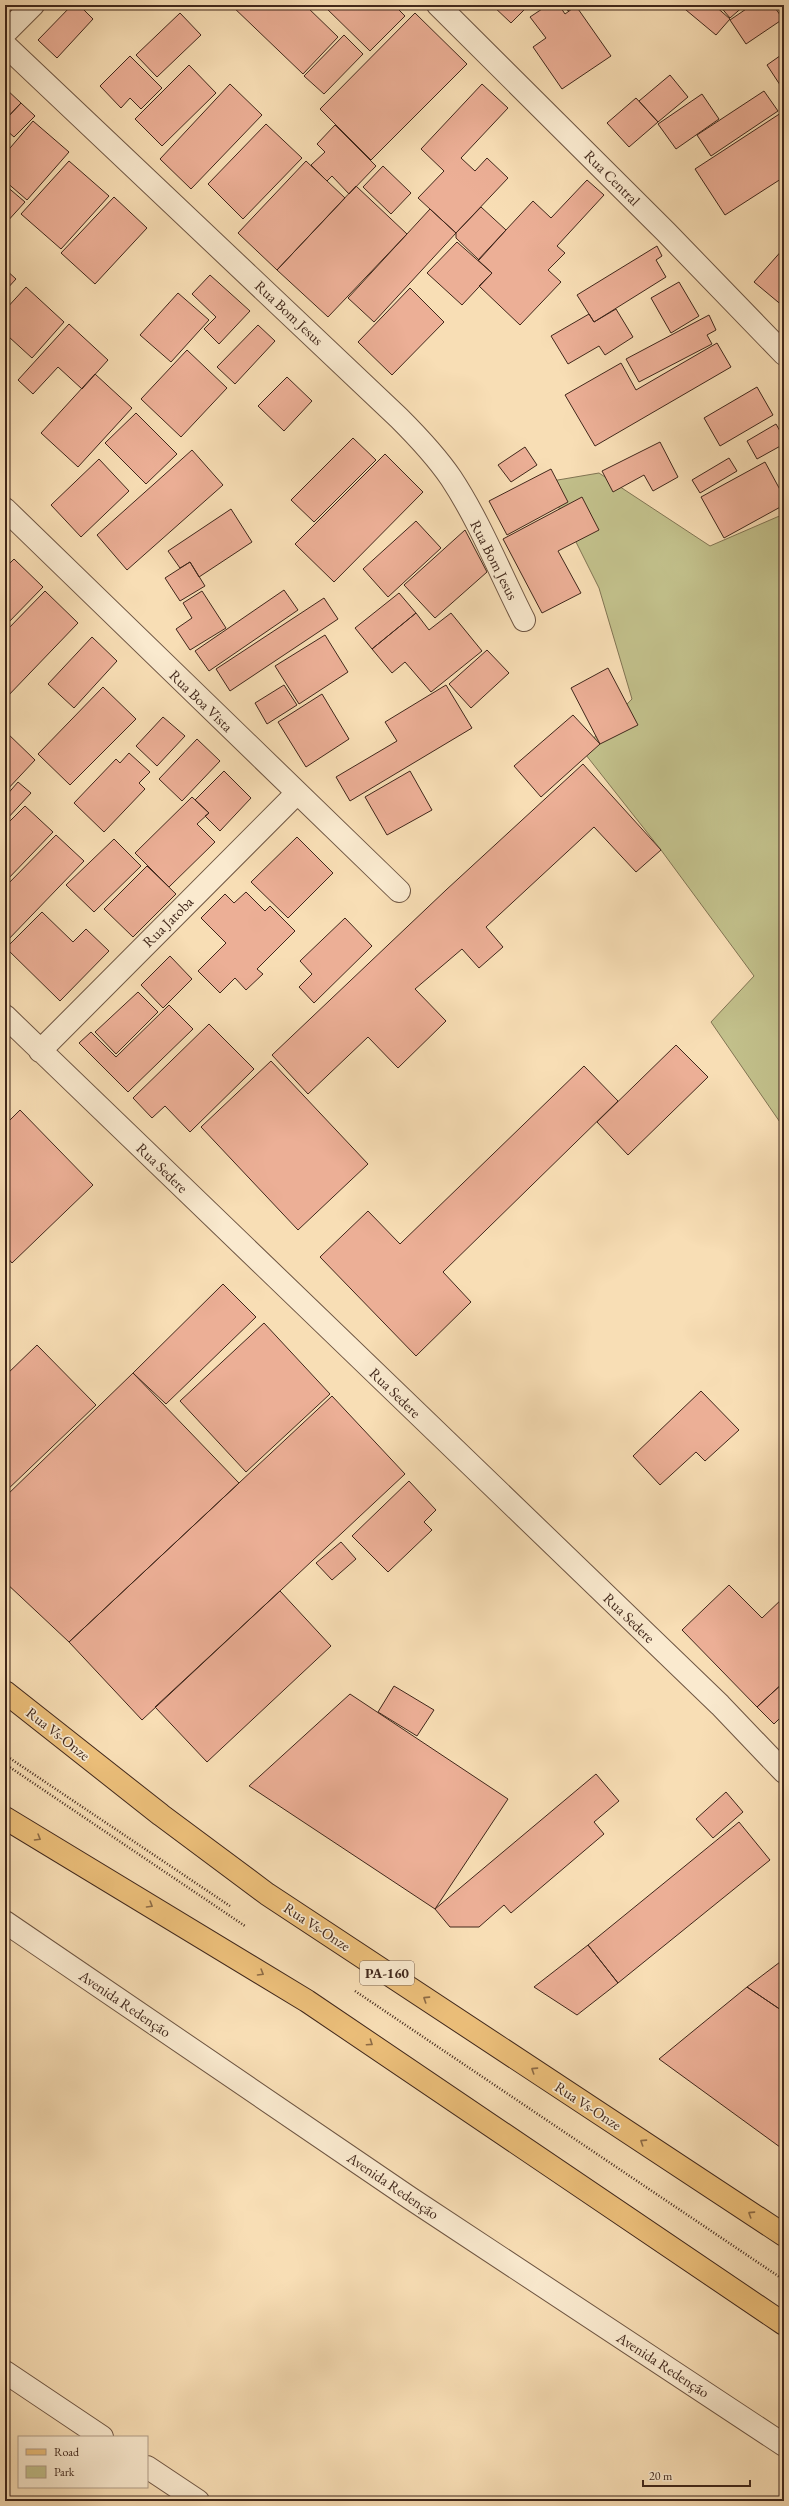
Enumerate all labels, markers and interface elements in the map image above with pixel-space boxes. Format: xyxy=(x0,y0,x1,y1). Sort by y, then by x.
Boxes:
street label: Rua Central xyxy=(580,146,645,210)
street label: Rua Bom Jesus xyxy=(251,276,328,349)
street label: Rua Bom Jesus xyxy=(466,517,523,603)
street label: Rua Boa Vista xyxy=(165,665,237,736)
street label: Rua Jatoba xyxy=(138,892,197,951)
street label: Rua Sedere xyxy=(133,1138,192,1197)
street label: Rua Sedere xyxy=(366,1363,425,1422)
street label: Rua Sedere xyxy=(600,1588,659,1647)
street label: Rua Vs-Onze xyxy=(23,1703,94,1765)
one-way arrow xyxy=(34,1833,41,1841)
street label: Rua Vs-Onze xyxy=(280,1898,354,1955)
one-way arrow xyxy=(146,1901,153,1908)
road number: PA-160 xyxy=(360,1961,414,1985)
street label: Avenida Redenção xyxy=(75,1965,175,2041)
one-way arrow xyxy=(257,1968,264,1975)
one-way arrow xyxy=(423,1996,430,2004)
one-way arrow xyxy=(366,2038,373,2046)
one-way arrow xyxy=(532,2068,539,2075)
street label: Rua Vs-Onze xyxy=(551,2077,625,2134)
one-way arrow xyxy=(640,2139,647,2147)
street label: Avenida Redenção xyxy=(343,2147,443,2223)
one-way arrow xyxy=(749,2211,756,2218)
street label: Avenida Redenção xyxy=(613,2327,713,2402)
legend xyxy=(18,2436,148,2488)
text: Road xyxy=(54,2444,80,2460)
scale bar xyxy=(643,2462,750,2488)
text: Park xyxy=(54,2464,75,2480)
text: 20 m xyxy=(649,2468,673,2484)

